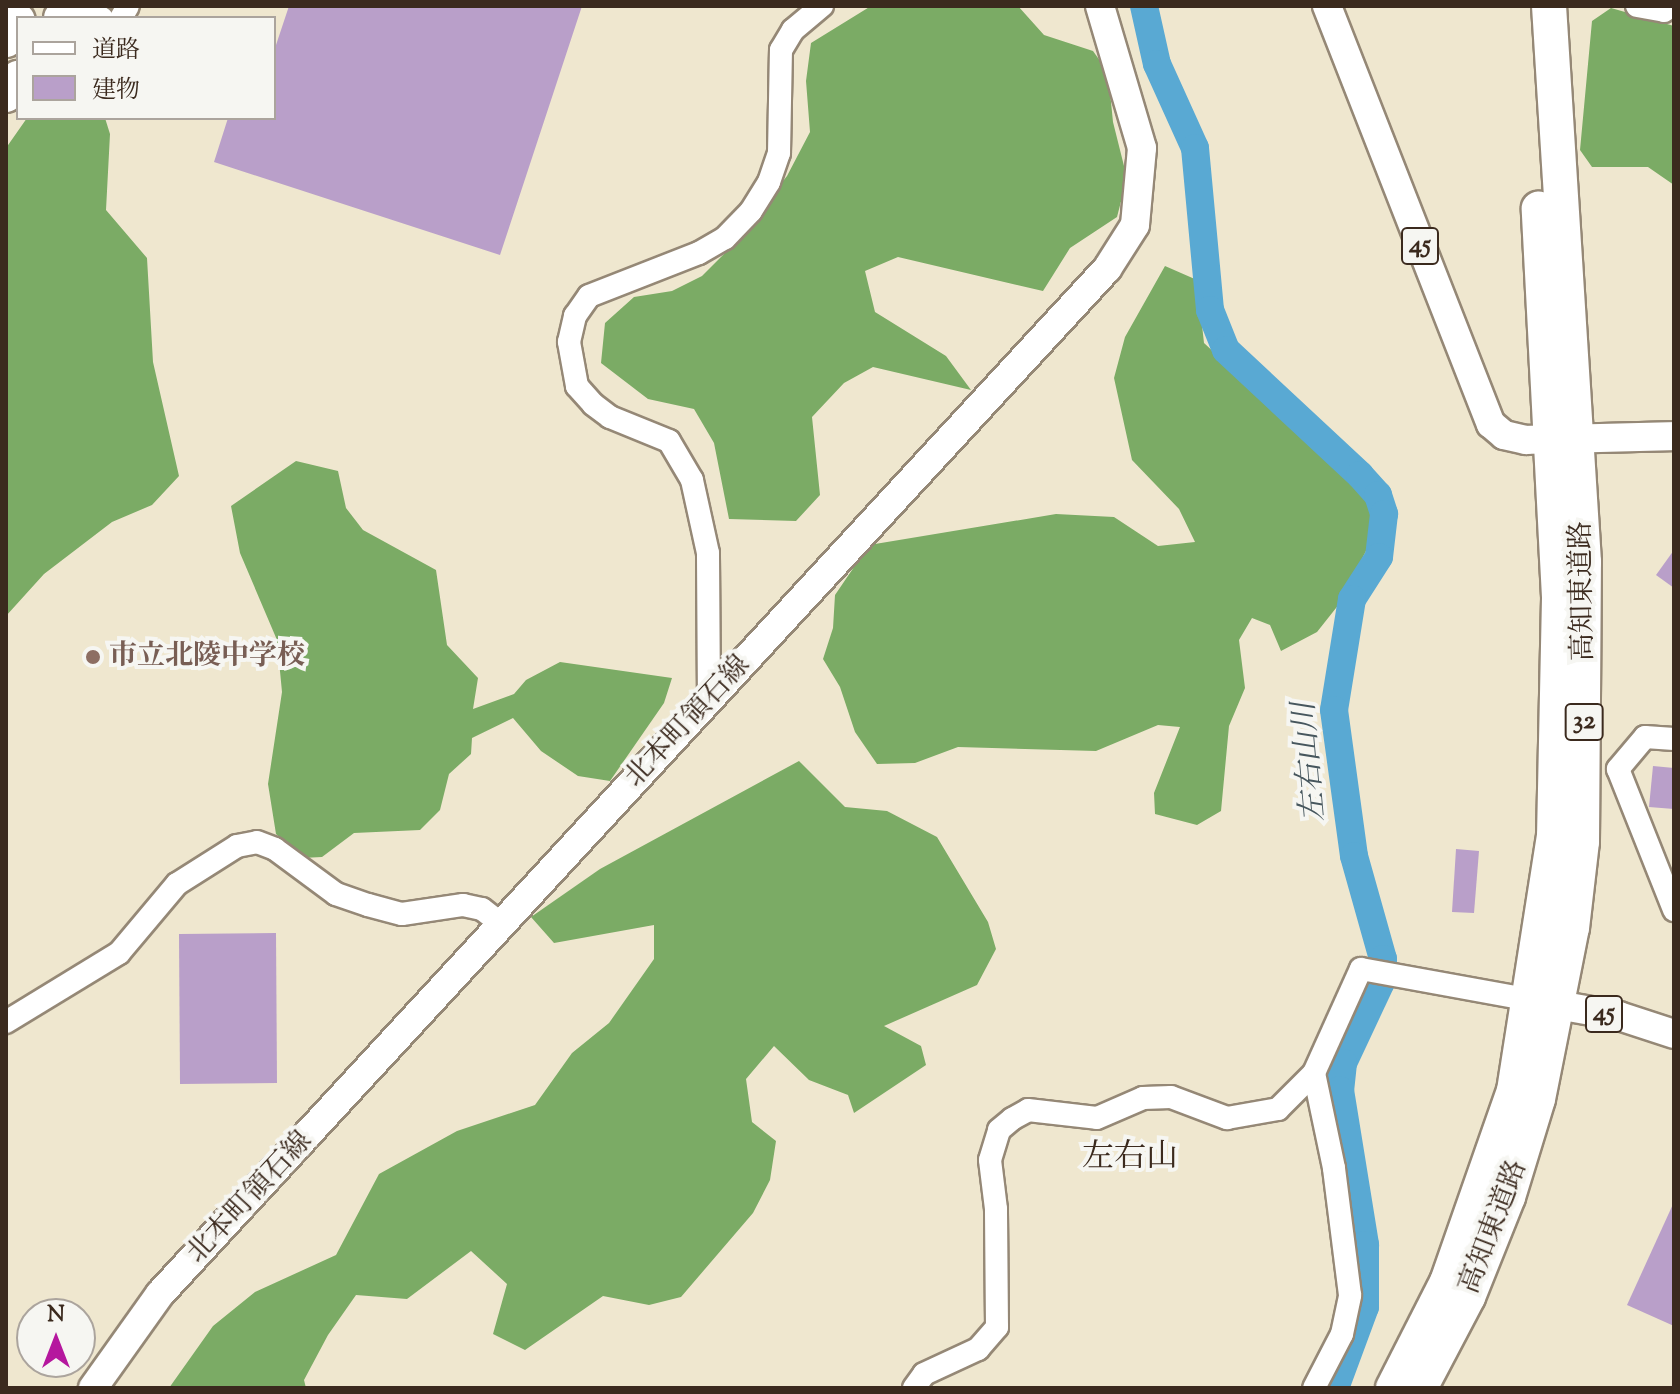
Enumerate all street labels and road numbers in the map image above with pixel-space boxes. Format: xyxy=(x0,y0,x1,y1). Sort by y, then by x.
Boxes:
road number: 45 xyxy=(1400,224,1440,268)
street label: 高知東道路 xyxy=(1565,521,1601,661)
street label: 北本町領石線 xyxy=(618,649,758,795)
road number: 32 xyxy=(1564,700,1604,744)
road number: 45 xyxy=(1584,992,1624,1036)
street label: 北本町領石線 xyxy=(180,1125,320,1271)
street label: 高知東道路 xyxy=(1453,1156,1535,1298)

